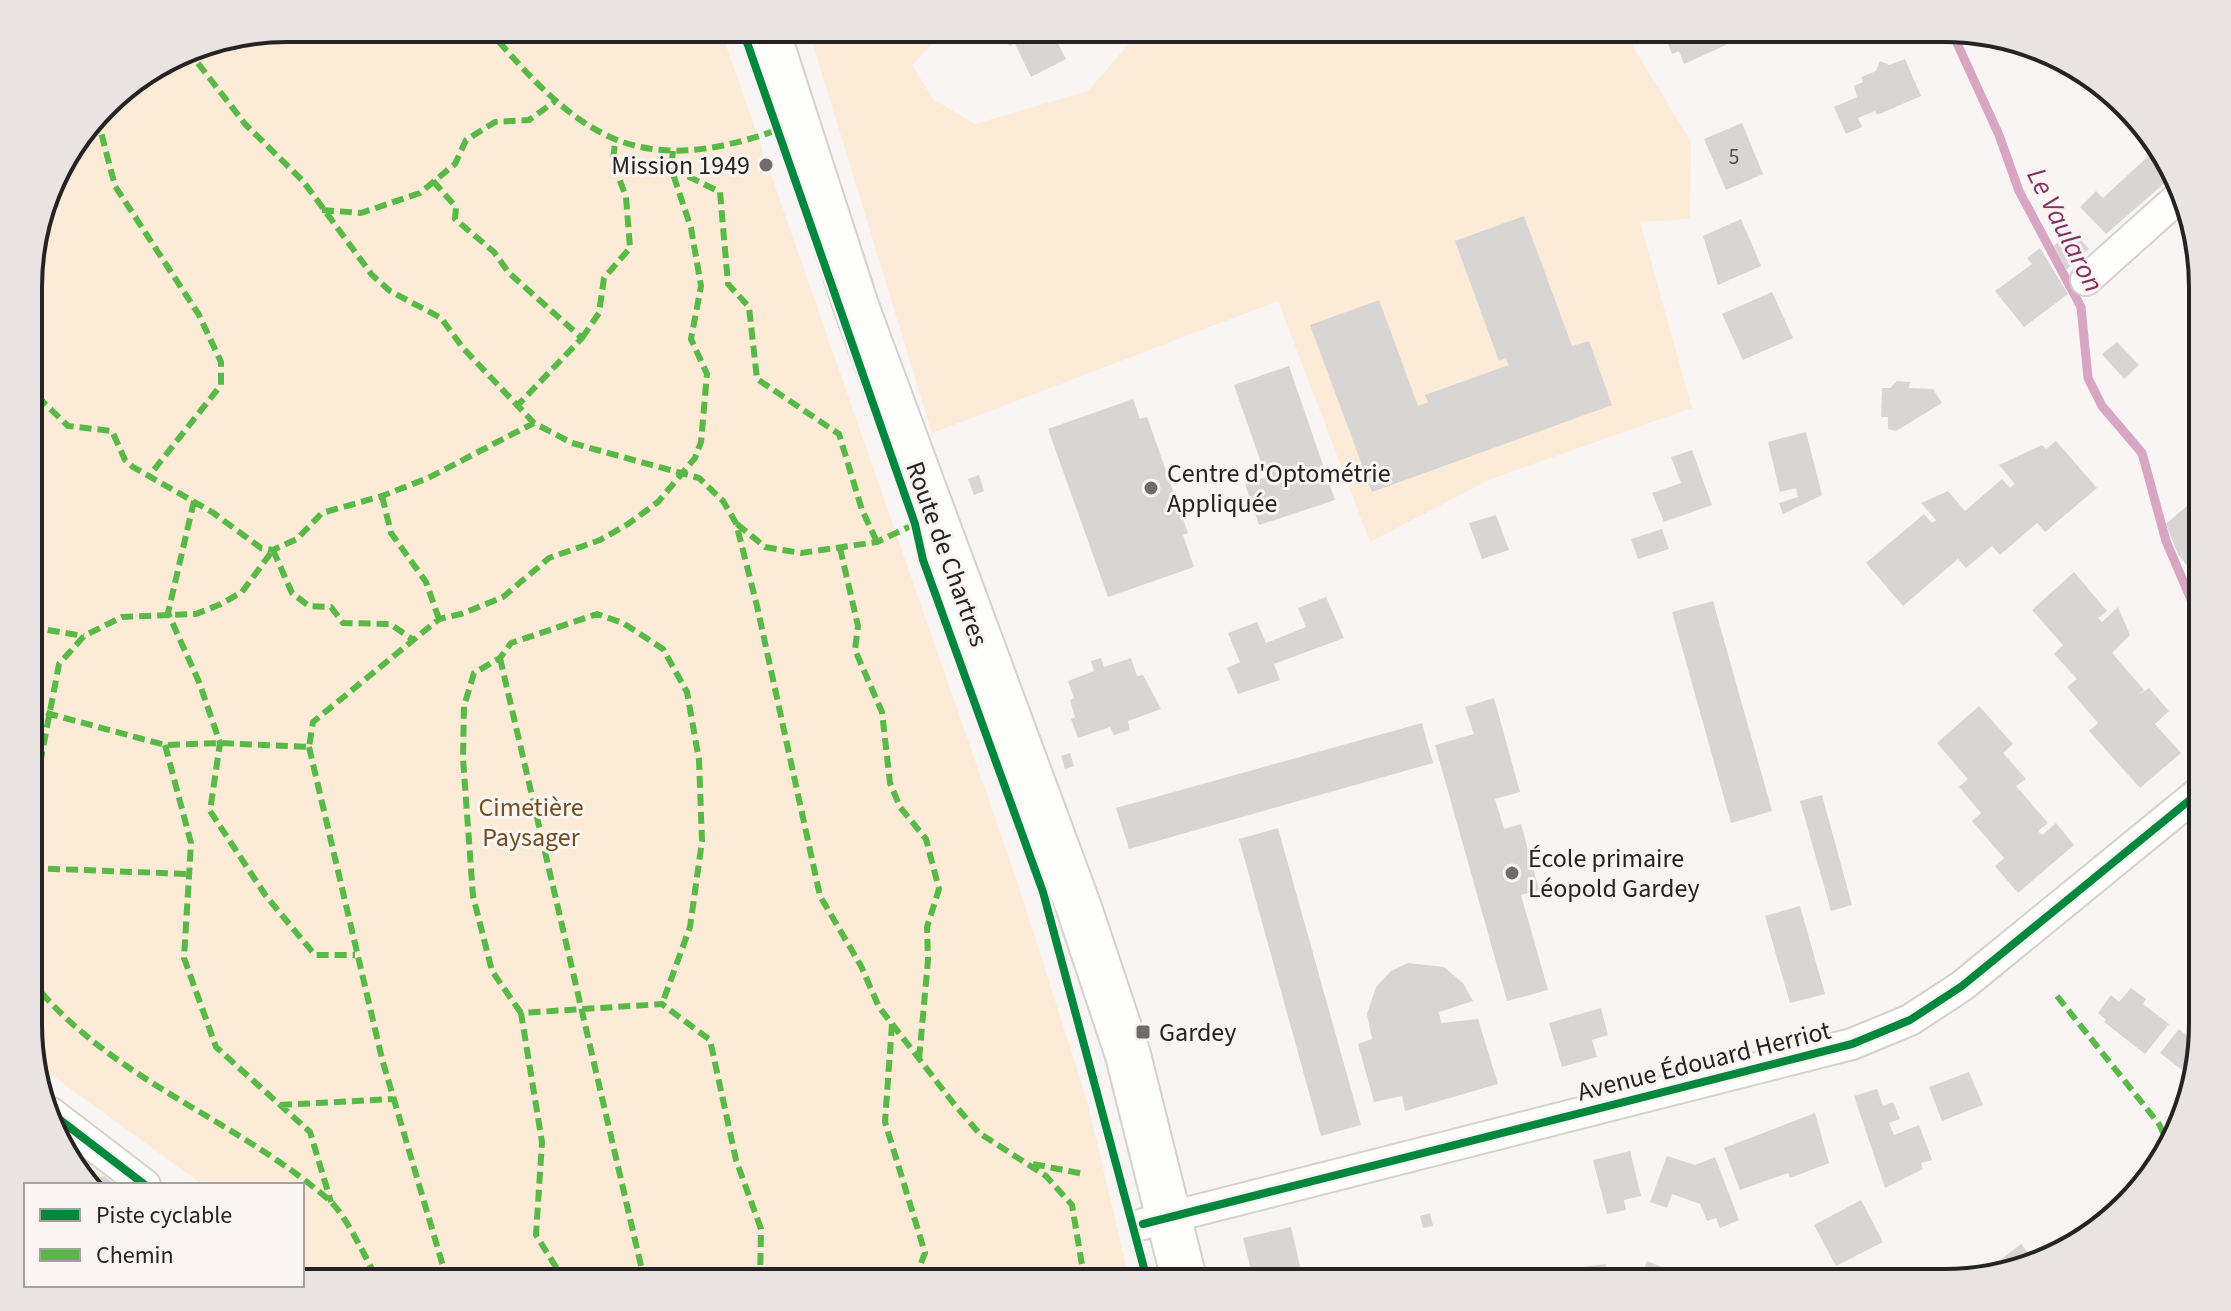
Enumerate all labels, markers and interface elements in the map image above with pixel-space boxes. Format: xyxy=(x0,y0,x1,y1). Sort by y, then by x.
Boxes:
house number: 5 xyxy=(1729,141,1739,173)
place label: Mission 1949 xyxy=(611,147,750,184)
marker: Mission 1949 xyxy=(757,156,775,174)
water label: Le Vaularon xyxy=(2017,161,2113,299)
place label: Centre d'Optométrie Appliquée xyxy=(1167,455,1391,522)
street label: Route de Chartres xyxy=(896,456,998,652)
marker: Centre d'Optométrie Appliquée xyxy=(1142,479,1160,497)
park label: Cimetière Paysager xyxy=(478,789,584,856)
place label: École primaire Léopold Gardey xyxy=(1528,840,1700,907)
marker: École primaire Léopold Gardey xyxy=(1503,864,1521,882)
street label: Avenue Édouard Herriot xyxy=(1574,1012,1835,1110)
place label: Gardey xyxy=(1159,1014,1237,1051)
marker: Gardey xyxy=(1134,1023,1152,1041)
legend xyxy=(24,1183,304,1287)
text: Piste cyclable xyxy=(96,1198,232,1233)
text: Chemin xyxy=(96,1238,174,1273)

